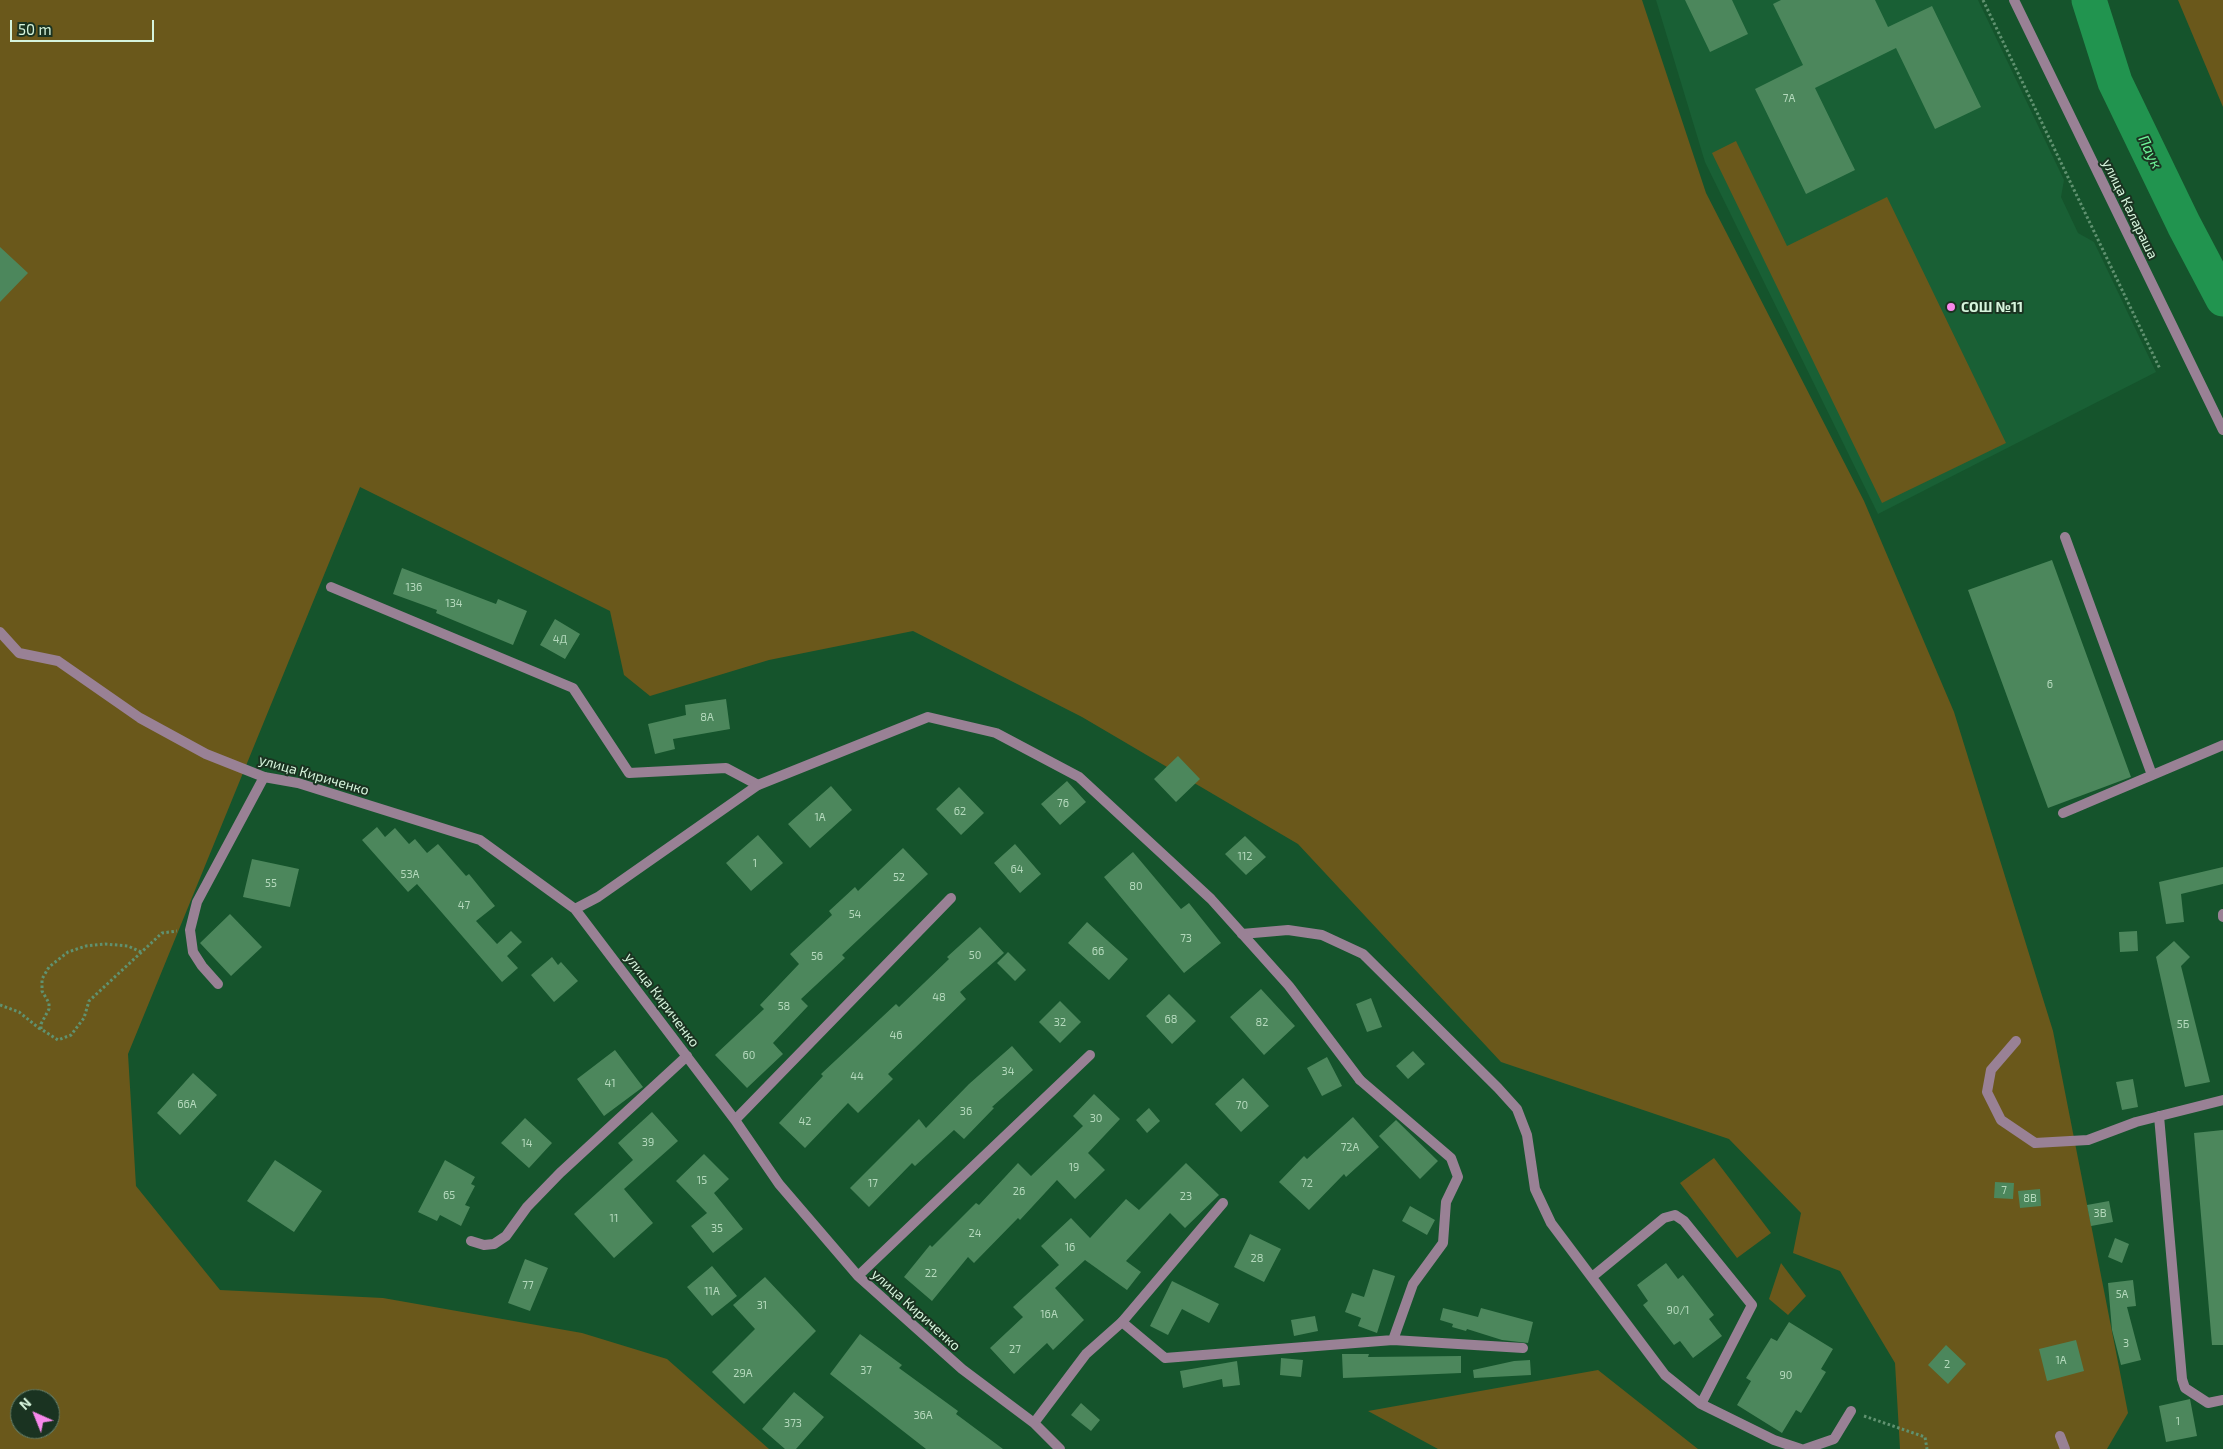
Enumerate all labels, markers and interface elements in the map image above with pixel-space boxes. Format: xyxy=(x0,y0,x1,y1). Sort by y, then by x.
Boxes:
scale bar xyxy=(12,10,156,42)
text: 50 m xyxy=(18,20,52,38)
house number: 7А xyxy=(1783,91,1795,105)
water label: Паук xyxy=(2134,132,2166,172)
street label: улица Калараша xyxy=(2099,156,2161,262)
place label: СОШ №11 xyxy=(1961,299,2023,315)
marker: СОШ №11 xyxy=(1945,301,1957,313)
house number: 136 xyxy=(406,580,422,594)
house number: 134 xyxy=(445,596,463,610)
house number: 4Д xyxy=(553,632,567,646)
house number: 6 xyxy=(2047,677,2053,691)
house number: 8А xyxy=(700,710,714,724)
street label: улица Кириченко xyxy=(257,751,371,799)
house number: 76 xyxy=(1057,796,1069,810)
house number: 62 xyxy=(954,804,966,818)
house number: 1А xyxy=(814,810,826,824)
house number: 112 xyxy=(1238,849,1252,863)
house number: 1 xyxy=(753,856,757,870)
house number: 64 xyxy=(1010,862,1024,876)
house number: 53А xyxy=(401,867,419,881)
house number: 52 xyxy=(893,870,905,884)
house number: 55 xyxy=(265,876,277,890)
house number: 80 xyxy=(1129,879,1143,893)
house number: 47 xyxy=(458,898,470,912)
house number: 54 xyxy=(849,907,861,921)
house number: 73 xyxy=(1180,931,1192,945)
house number: 66 xyxy=(1092,944,1104,958)
house number: 50 xyxy=(969,948,981,962)
street label: улица Кириченко xyxy=(621,949,703,1051)
house number: 56 xyxy=(811,949,823,963)
house number: 48 xyxy=(932,990,946,1004)
house number: 58 xyxy=(778,999,790,1013)
house number: 68 xyxy=(1165,1012,1177,1026)
house number: 32 xyxy=(1054,1015,1066,1029)
house number: 82 xyxy=(1256,1015,1268,1029)
house number: 5Б xyxy=(2177,1017,2189,1031)
house number: 46 xyxy=(889,1028,903,1042)
house number: 60 xyxy=(743,1048,755,1062)
house number: 34 xyxy=(1002,1064,1014,1078)
house number: 44 xyxy=(850,1069,864,1083)
house number: 41 xyxy=(604,1076,616,1090)
house number: 66А xyxy=(177,1097,197,1111)
house number: 70 xyxy=(1236,1098,1248,1112)
house number: 36 xyxy=(960,1104,972,1118)
house number: 30 xyxy=(1090,1111,1102,1125)
house number: 42 xyxy=(799,1114,811,1128)
house number: 39 xyxy=(642,1135,654,1149)
house number: 14 xyxy=(521,1136,533,1150)
house number: 72А xyxy=(1341,1140,1359,1154)
house number: 19 xyxy=(1069,1160,1079,1174)
house number: 15 xyxy=(697,1173,707,1187)
house number: 17 xyxy=(868,1176,878,1190)
house number: 72 xyxy=(1301,1176,1313,1190)
house number: 7 xyxy=(2001,1183,2007,1197)
house number: 26 xyxy=(1013,1184,1025,1198)
house number: 65 xyxy=(443,1188,455,1202)
house number: 23 xyxy=(1180,1189,1192,1203)
house number: 8В xyxy=(2023,1191,2037,1205)
house number: 3В xyxy=(2094,1206,2106,1220)
house number: 11 xyxy=(610,1211,618,1225)
house number: 35 xyxy=(711,1221,723,1235)
house number: 24 xyxy=(969,1226,981,1240)
house number: 16 xyxy=(1065,1240,1075,1254)
house number: 28 xyxy=(1251,1251,1263,1265)
street label: улица Кириченко xyxy=(868,1266,964,1354)
house number: 22 xyxy=(925,1266,937,1280)
house number: 77 xyxy=(522,1278,534,1292)
house number: 11А xyxy=(704,1284,720,1298)
house number: 5А xyxy=(2116,1287,2128,1301)
house number: 31 xyxy=(757,1298,767,1312)
house number: 90/1 xyxy=(1667,1303,1689,1317)
house number: 16А xyxy=(1040,1307,1058,1321)
house number: 3 xyxy=(2123,1336,2129,1350)
house number: 27 xyxy=(1009,1342,1021,1356)
house number: 1А xyxy=(2055,1353,2067,1367)
house number: 2 xyxy=(1944,1357,1950,1371)
house number: 37 xyxy=(860,1363,872,1377)
house number: 29А xyxy=(733,1366,753,1380)
house number: 90 xyxy=(1780,1368,1792,1382)
north arrow xyxy=(10,1389,60,1439)
text: N xyxy=(15,1394,34,1413)
house number: 36А xyxy=(913,1408,933,1422)
house number: 1 xyxy=(2176,1414,2180,1428)
house number: 37З xyxy=(784,1416,802,1430)

